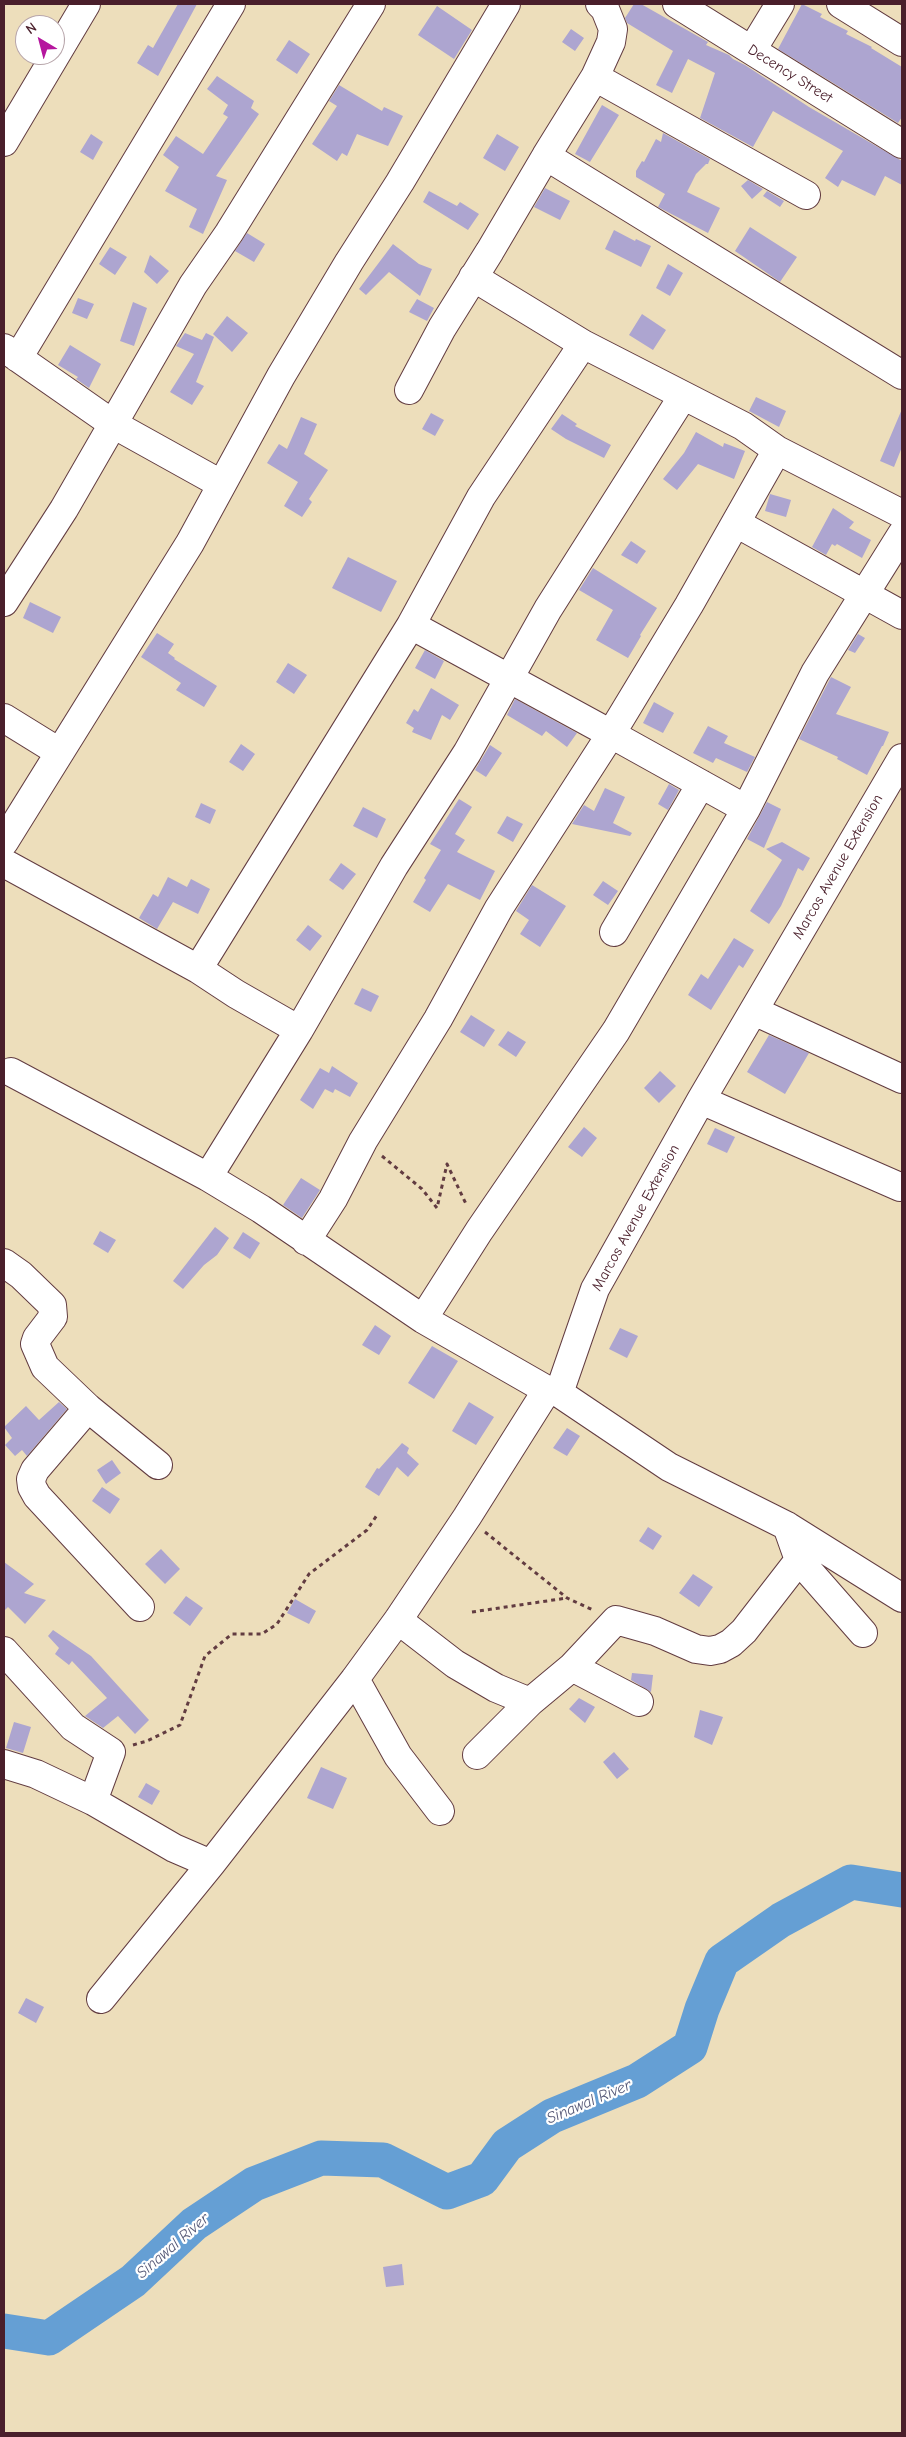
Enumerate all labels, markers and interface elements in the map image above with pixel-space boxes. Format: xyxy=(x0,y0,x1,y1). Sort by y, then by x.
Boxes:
north arrow xyxy=(15,15,65,65)
text: N xyxy=(23,19,40,38)
street label: Decency Street xyxy=(744,41,836,107)
street label: Marcos Avenue Extension xyxy=(789,791,887,943)
street label: Marcos Avenue Extension xyxy=(588,1142,684,1294)
water label: Sinawal River xyxy=(544,2076,634,2128)
water label: Sinawal River xyxy=(133,2209,213,2283)

